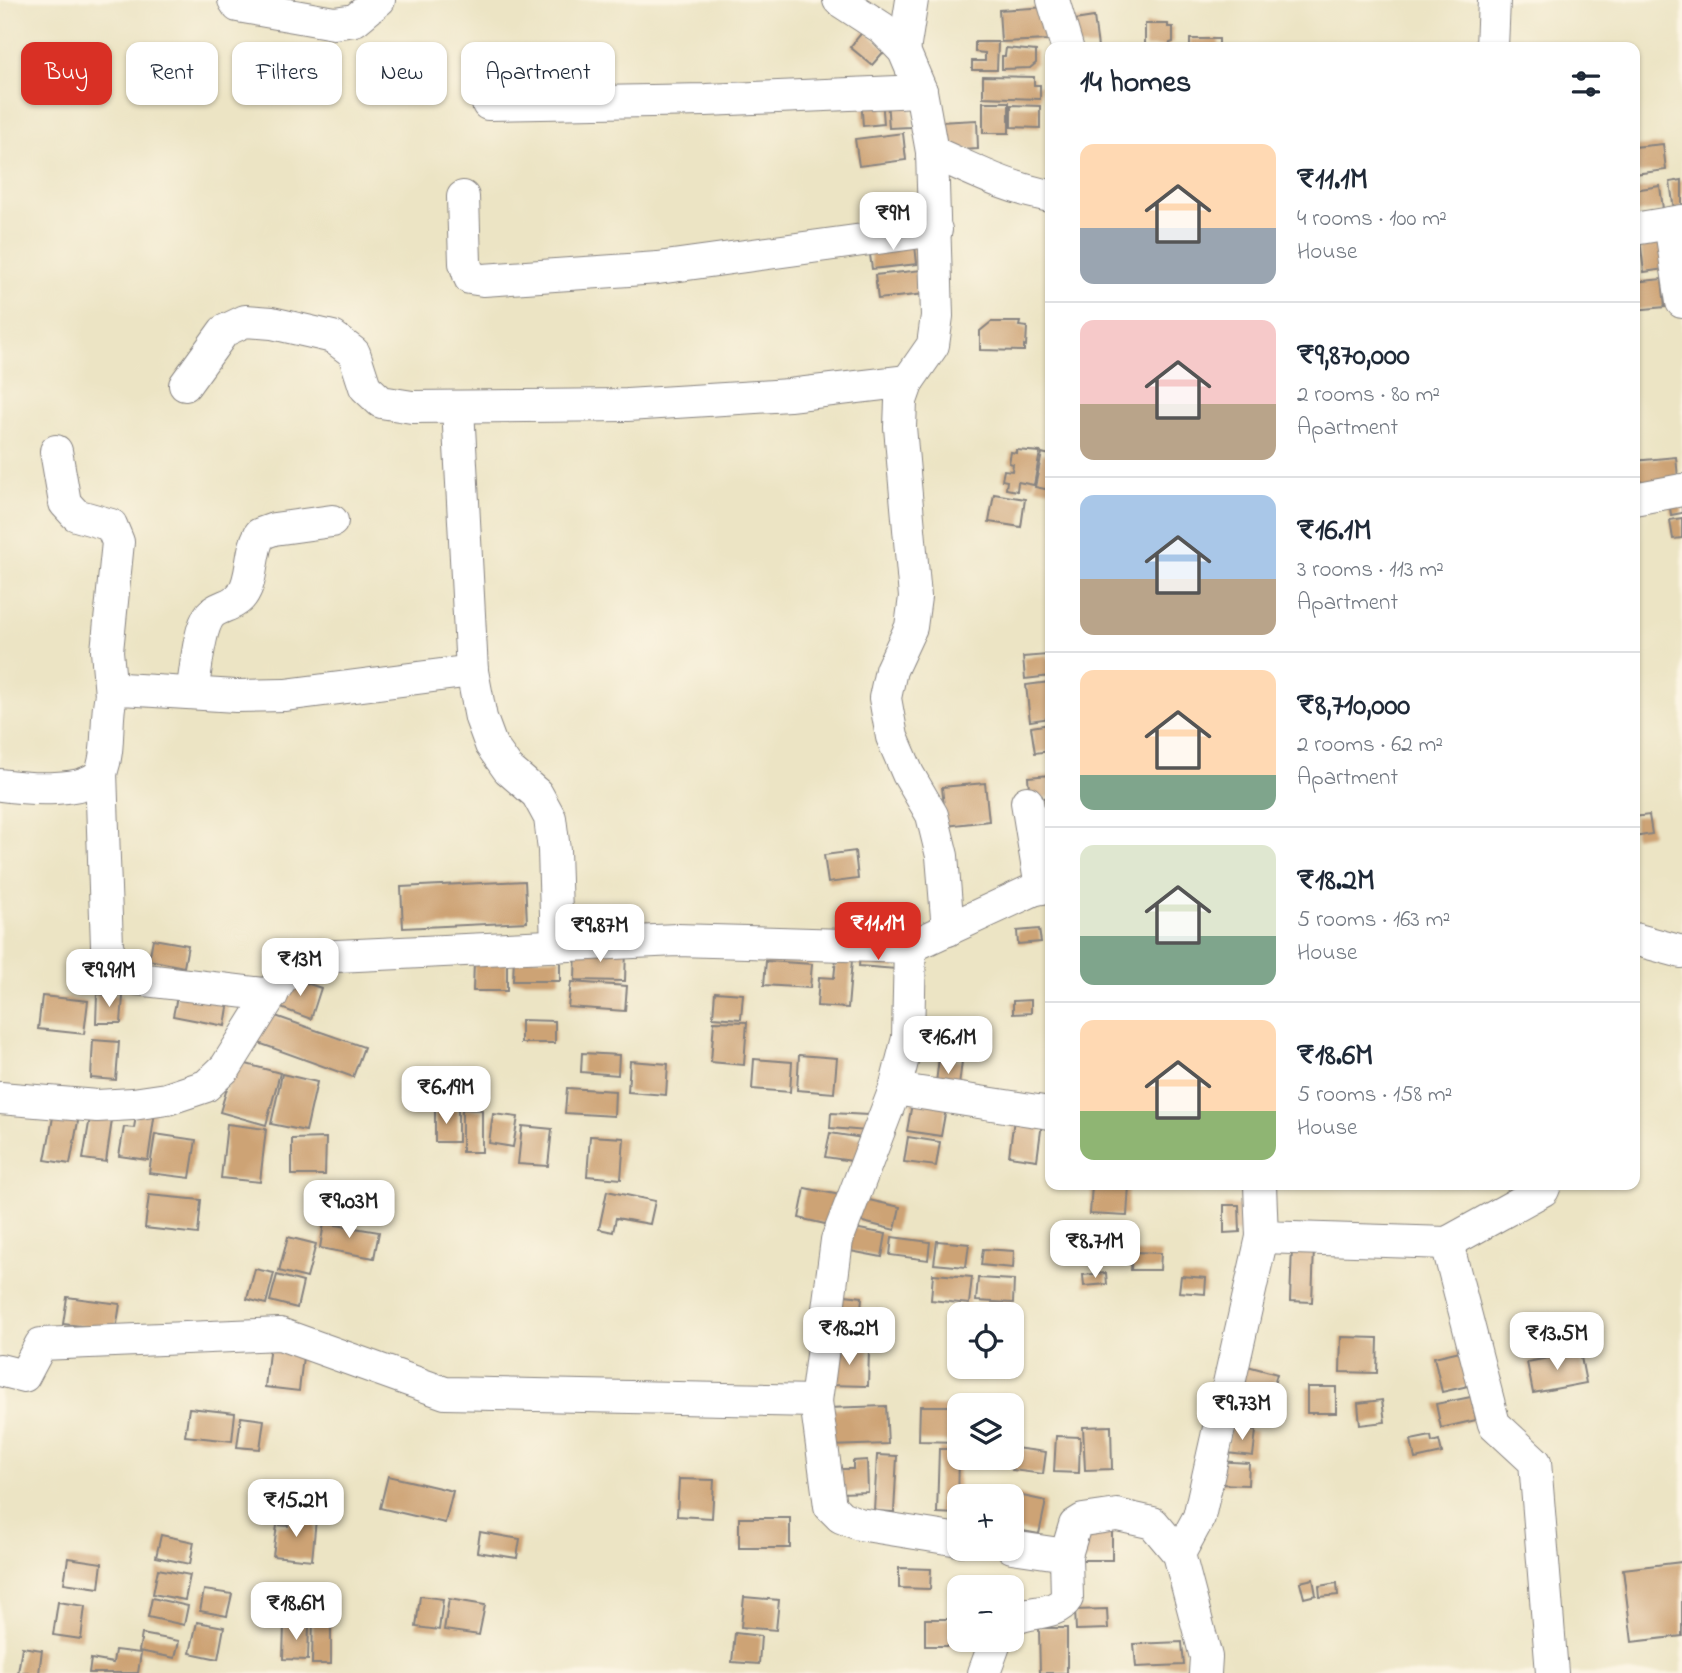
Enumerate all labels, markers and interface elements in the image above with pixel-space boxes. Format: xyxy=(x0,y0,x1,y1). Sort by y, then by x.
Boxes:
chip: Buy xyxy=(21,42,112,105)
chip: Rent xyxy=(126,42,218,105)
chip: Filters xyxy=(232,42,342,105)
chip: New xyxy=(356,42,447,105)
chip: Apartment xyxy=(461,42,615,105)
text: 14 homes xyxy=(1080,62,1191,106)
icon: filters xyxy=(1567,65,1605,103)
text: ₹11.1M xyxy=(1297,159,1368,203)
icon: home xyxy=(1136,172,1220,256)
pin: ₹9M xyxy=(859,192,927,252)
text: ₹9M xyxy=(876,198,910,231)
text: 4 rooms · 100 m² xyxy=(1297,203,1447,236)
text: House xyxy=(1297,236,1357,269)
text: ₹9,870,000 xyxy=(1297,335,1410,379)
icon: home xyxy=(1136,348,1220,432)
text: 2 rooms · 80 m² xyxy=(1297,379,1440,412)
text: Apartment xyxy=(1297,412,1398,445)
text: ₹16.1M xyxy=(1297,510,1372,554)
icon: home xyxy=(1136,523,1220,607)
text: 3 rooms · 113 m² xyxy=(1297,554,1444,587)
text: Apartment xyxy=(1297,587,1398,620)
text: ₹8,710,000 xyxy=(1297,685,1410,729)
icon: home xyxy=(1136,698,1220,782)
text: 2 rooms · 62 m² xyxy=(1297,729,1443,762)
text: Apartment xyxy=(1297,762,1398,795)
text: ₹18.2M xyxy=(1297,860,1375,904)
icon: home xyxy=(1136,873,1220,957)
pin: ₹11.1M xyxy=(821,902,935,962)
pin: ₹9.87M xyxy=(543,904,657,964)
text: 5 rooms · 163 m² xyxy=(1297,904,1450,937)
text: ₹11.1M xyxy=(851,908,905,941)
text: ₹9.87M xyxy=(571,910,629,943)
text: House xyxy=(1297,937,1357,970)
pin: ₹13M xyxy=(259,939,341,998)
text: ₹13M xyxy=(278,944,322,977)
pin: ₹9.91M xyxy=(52,950,166,1009)
text: ₹9.91M xyxy=(82,955,136,988)
pin: ₹16.1M xyxy=(891,1016,1005,1076)
text: ₹16.1M xyxy=(919,1022,977,1055)
text: ₹18.6M xyxy=(1297,1035,1373,1079)
icon: home xyxy=(1136,1048,1220,1132)
pin: ₹6.19M xyxy=(389,1066,503,1126)
text: ₹6.19M xyxy=(418,1072,474,1105)
text: 5 rooms · 158 m² xyxy=(1297,1079,1452,1112)
text: House xyxy=(1297,1112,1357,1145)
pin: ₹9.03M xyxy=(292,1180,406,1240)
text: ₹9.03M xyxy=(320,1186,378,1219)
pin: ₹8.71M xyxy=(1038,1220,1152,1280)
text: ₹8.71M xyxy=(1066,1226,1124,1259)
map controls xyxy=(947,1302,1024,1652)
button: locate xyxy=(947,1302,1024,1379)
pin: ₹18.2M xyxy=(792,1308,906,1367)
pin: ₹13.5M xyxy=(1500,1312,1614,1372)
text: ₹18.2M xyxy=(819,1313,879,1346)
text: ₹13.5M xyxy=(1526,1318,1588,1351)
pin: ₹9.73M xyxy=(1185,1382,1299,1442)
text: ₹9.73M xyxy=(1213,1388,1271,1421)
button: layers xyxy=(947,1393,1024,1470)
pin: ₹15.2M xyxy=(239,1480,353,1539)
button: + xyxy=(947,1484,1024,1561)
text: ₹15.2M xyxy=(264,1485,328,1518)
button: − xyxy=(947,1575,1024,1652)
pin: ₹18.6M xyxy=(239,1582,353,1642)
text: ₹18.6M xyxy=(267,1588,325,1621)

